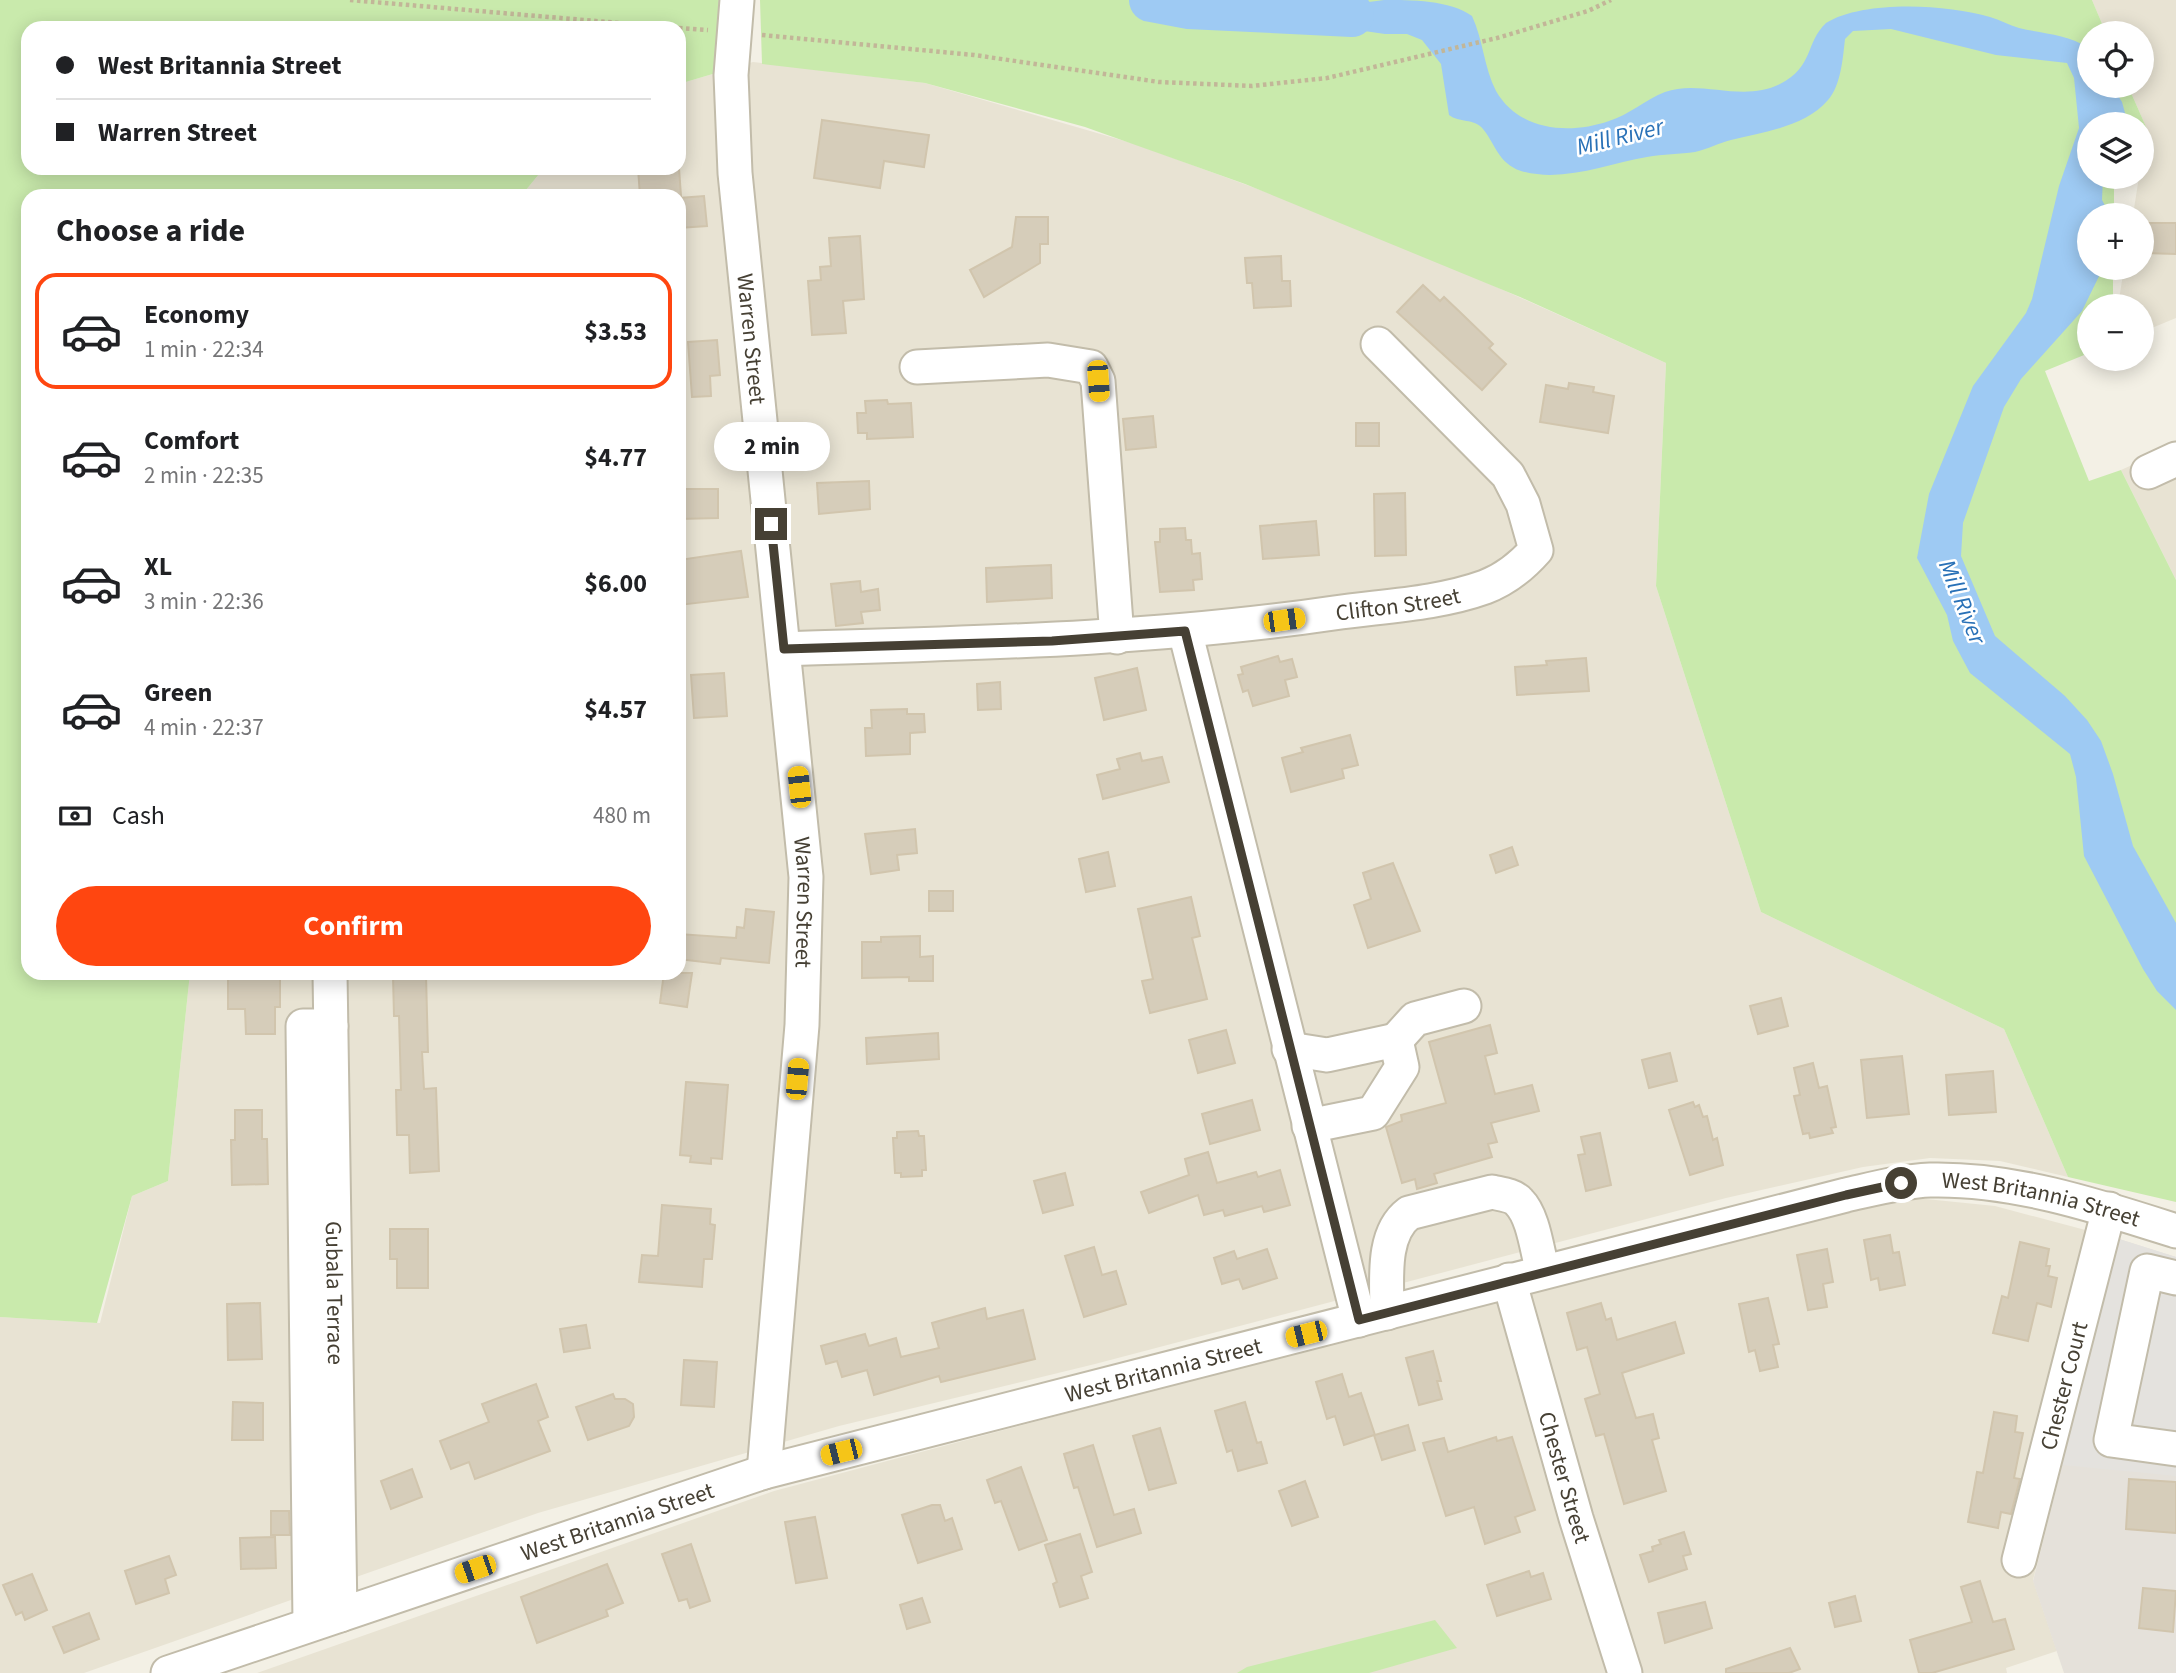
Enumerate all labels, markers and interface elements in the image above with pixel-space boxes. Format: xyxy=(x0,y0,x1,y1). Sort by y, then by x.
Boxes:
map controls xyxy=(2077,21,2154,371)
button: locate xyxy=(2077,21,2154,98)
text: West Britannia Street xyxy=(98,47,341,84)
water label: Mill River xyxy=(1573,109,1669,165)
button: layers xyxy=(2077,112,2154,189)
text: Warren Street xyxy=(98,114,257,151)
button: + xyxy=(2077,203,2154,280)
text: Choose a ride xyxy=(56,208,245,254)
street label: Warren Street xyxy=(729,272,775,406)
button: − xyxy=(2077,294,2154,371)
text: Economy xyxy=(144,296,249,333)
icon: car xyxy=(60,300,123,363)
text: $3.53 xyxy=(584,313,647,350)
text: 1 min · 22:34 xyxy=(144,333,264,366)
car xyxy=(1087,359,1110,403)
text: Comfort xyxy=(144,422,239,459)
callout: 2 min xyxy=(713,422,829,472)
icon: car xyxy=(60,426,123,489)
text: 2 min xyxy=(744,430,800,463)
text: $4.77 xyxy=(584,439,647,476)
text: 2 min · 22:35 xyxy=(144,459,264,492)
route end xyxy=(755,508,787,540)
text: XL xyxy=(144,548,172,585)
icon: car xyxy=(60,552,123,615)
water label: Mill River xyxy=(1929,554,1996,651)
text: $6.00 xyxy=(584,565,647,602)
street label: Clifton Street xyxy=(1333,579,1464,629)
text: 3 min · 22:36 xyxy=(144,585,264,618)
car xyxy=(1262,607,1307,633)
text: Green xyxy=(144,674,212,711)
icon: car xyxy=(60,678,123,741)
text: $4.57 xyxy=(584,691,647,728)
text: 4 min · 22:37 xyxy=(144,711,264,744)
car xyxy=(787,765,812,809)
icon: cash xyxy=(56,797,94,835)
text: Cash xyxy=(112,797,165,834)
text: 480 m xyxy=(593,799,651,832)
street label: Warren Street xyxy=(786,835,823,968)
button: Confirm xyxy=(56,886,651,966)
car xyxy=(785,1057,810,1101)
street label: West Britannia Street xyxy=(1941,1163,2144,1235)
route start xyxy=(1885,1167,1917,1199)
street label: Gubala Terrace xyxy=(317,1221,353,1365)
street label: Chester Court xyxy=(2031,1318,2096,1453)
car xyxy=(1284,1319,1329,1349)
street label: West Britannia Street xyxy=(1061,1329,1265,1411)
street label: Chester Street xyxy=(1530,1408,1599,1547)
car xyxy=(819,1437,864,1467)
street label: West Britannia Street xyxy=(516,1474,718,1569)
car xyxy=(452,1552,499,1586)

